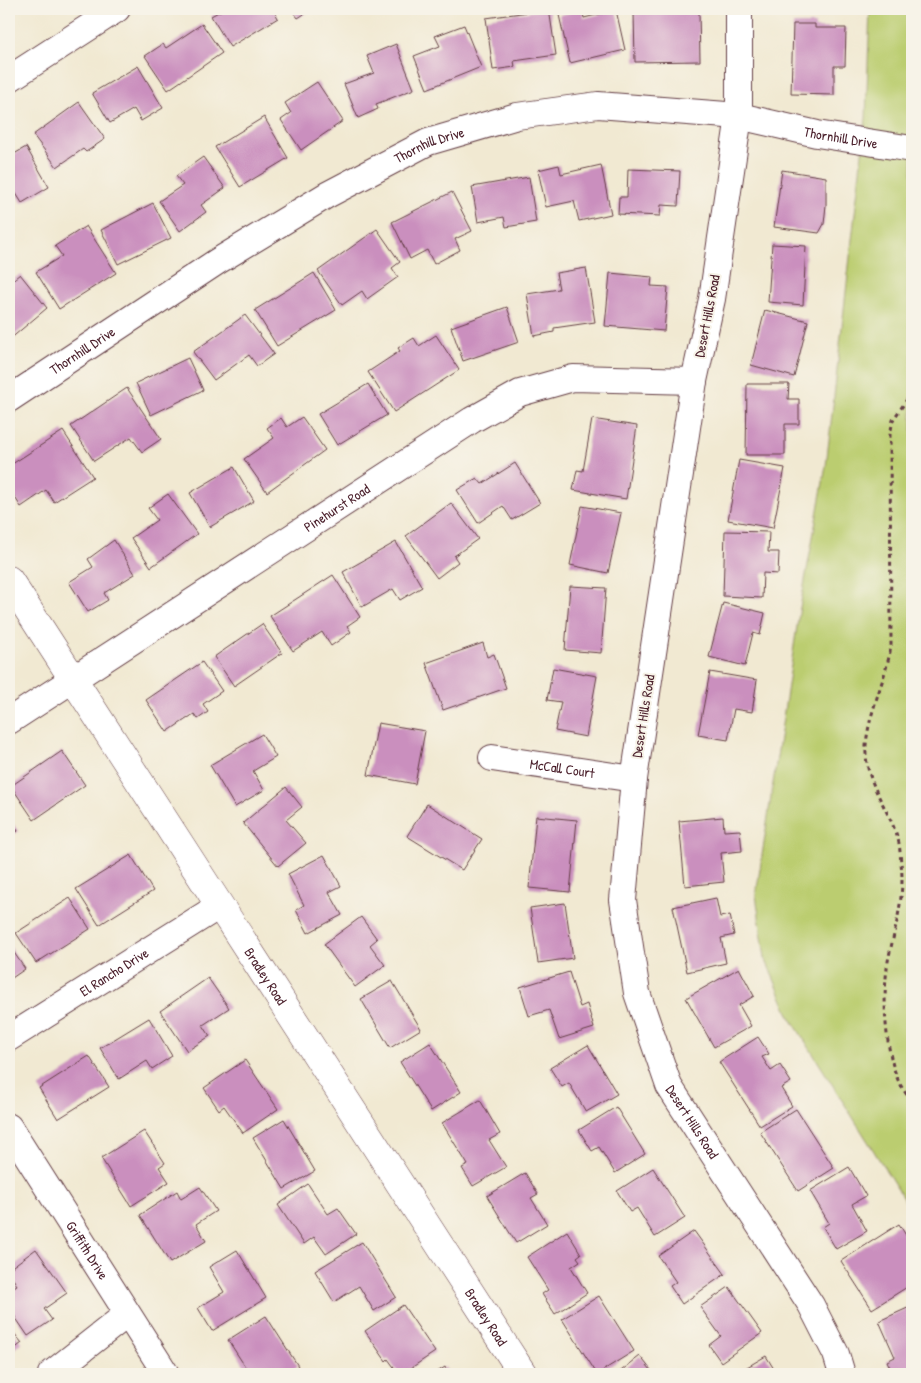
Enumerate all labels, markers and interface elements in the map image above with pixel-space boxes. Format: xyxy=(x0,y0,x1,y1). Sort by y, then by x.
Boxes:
street label: Thornhill Drive xyxy=(802,121,880,153)
street label: Thornhill Drive xyxy=(390,122,467,167)
street label: Desert Hills Road xyxy=(689,272,724,359)
street label: Thornhill Drive xyxy=(46,321,119,379)
street label: Pinehurst Road xyxy=(300,479,374,536)
street label: Desert Hills Road xyxy=(627,672,659,759)
street label: McCall Court xyxy=(529,754,596,782)
street label: El Rancho Drive xyxy=(76,943,152,1000)
street label: Bradley Road xyxy=(240,944,292,1009)
street label: Desert Hills Road xyxy=(662,1081,724,1162)
street label: Griffith Drive xyxy=(62,1217,114,1283)
street label: Bradley Road xyxy=(461,1284,512,1350)

